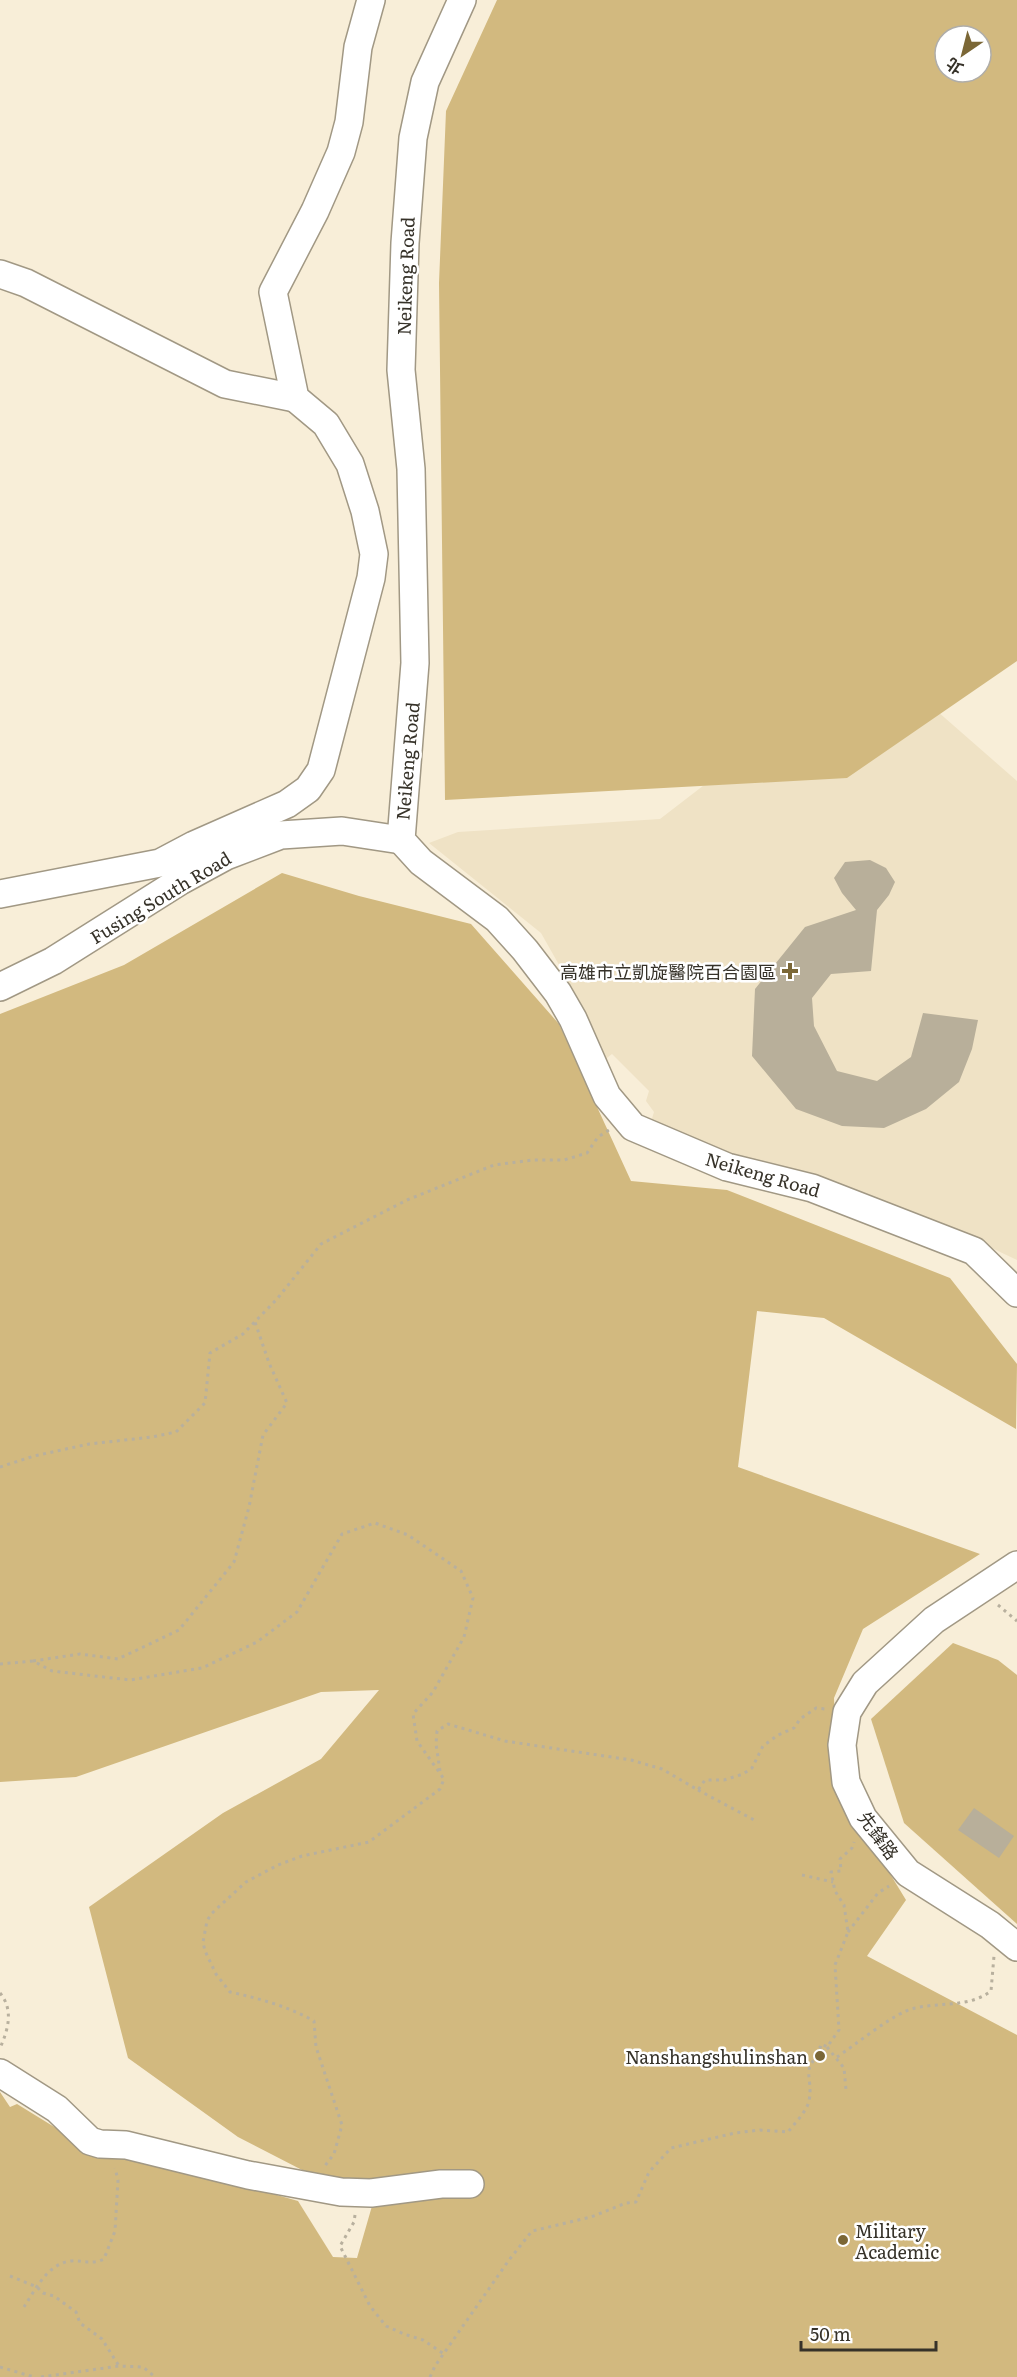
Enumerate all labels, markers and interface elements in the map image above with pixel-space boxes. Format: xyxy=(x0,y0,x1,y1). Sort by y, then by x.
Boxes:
north arrow xyxy=(933,24,993,84)
text: 北 xyxy=(940,53,967,82)
street label: Neikeng Road xyxy=(389,216,421,336)
street label: Neikeng Road xyxy=(388,701,426,821)
street label: Fusing South Road xyxy=(84,844,236,950)
place label: 高雄市立凱旋醫院百合園區 xyxy=(560,958,776,985)
marker: 高雄市立凱旋醫院百合園區 xyxy=(781,962,799,980)
street label: Neikeng Road xyxy=(702,1145,824,1203)
street label: 先鋒路 xyxy=(852,1805,906,1865)
place label: Nanshangshulinshan xyxy=(625,2043,808,2070)
marker: Nanshangshulinshan xyxy=(813,2049,827,2063)
place label: Military Academic xyxy=(855,2217,939,2265)
marker: Military Academic xyxy=(836,2233,850,2247)
scale bar xyxy=(801,2314,936,2352)
text: 50 m xyxy=(810,2320,851,2347)

